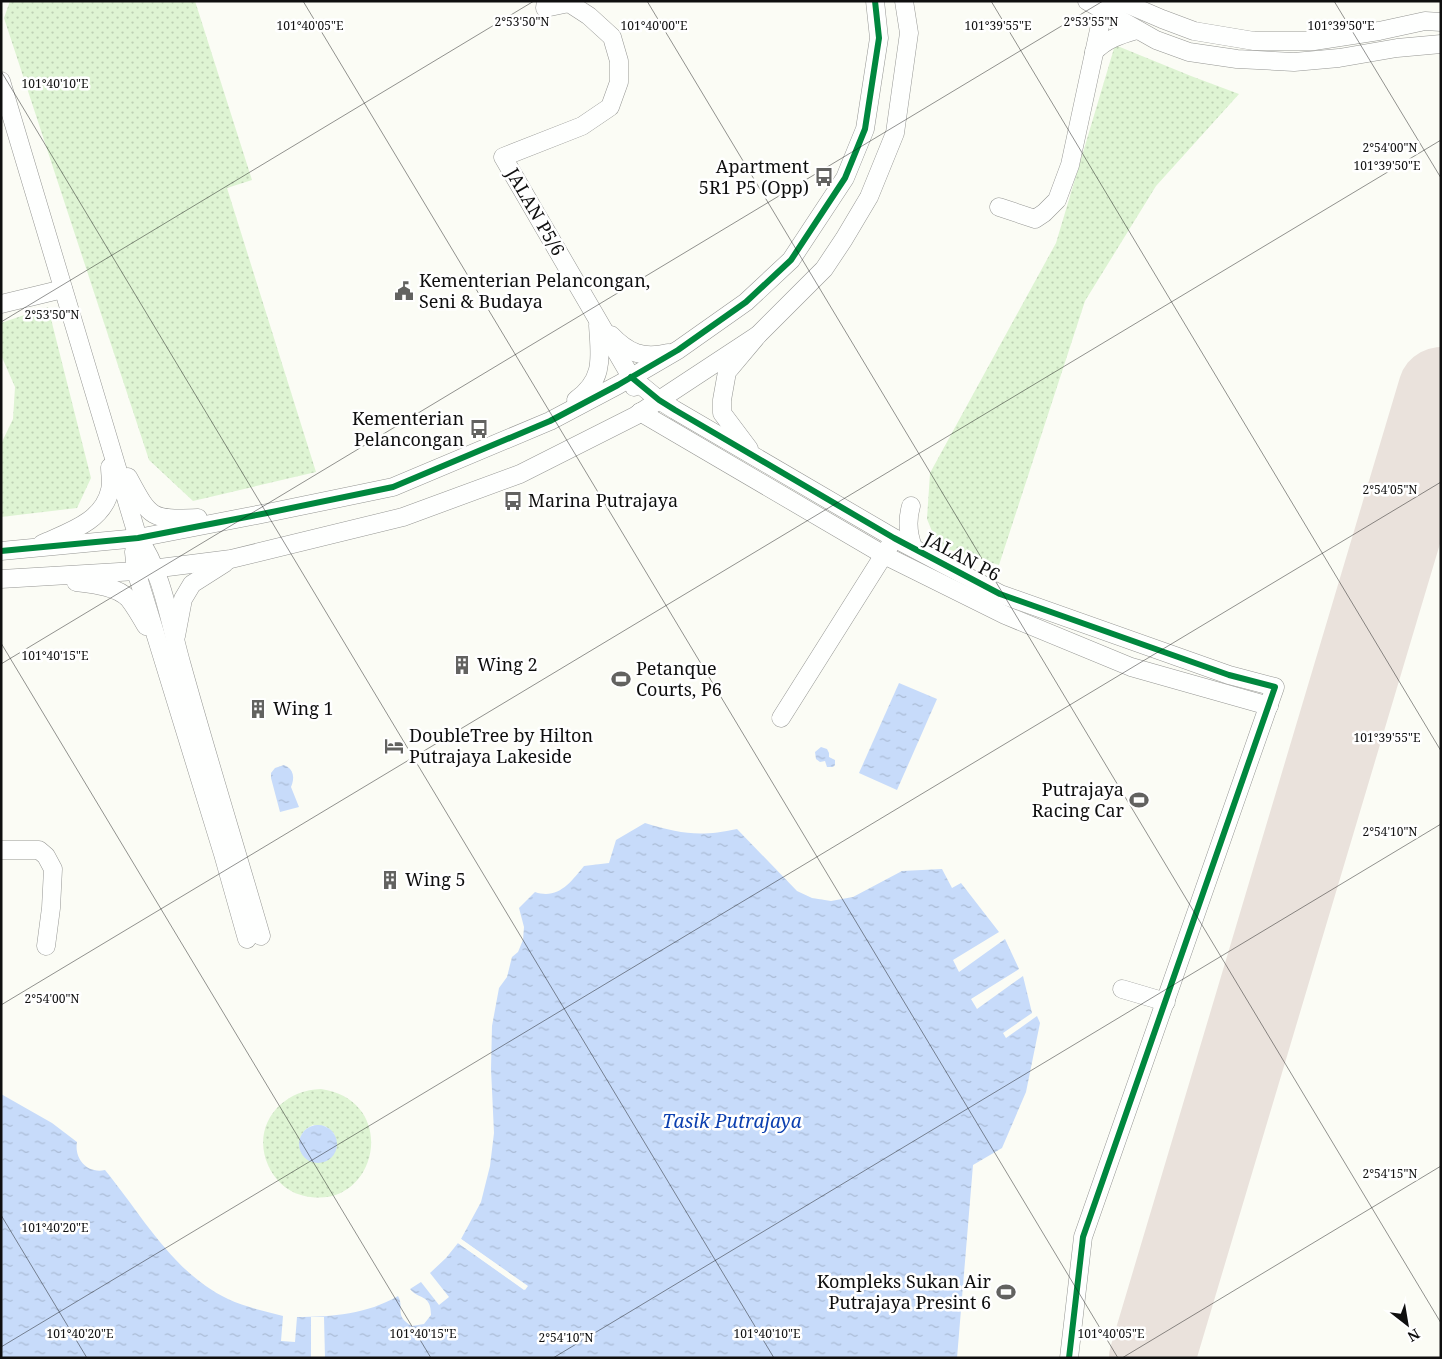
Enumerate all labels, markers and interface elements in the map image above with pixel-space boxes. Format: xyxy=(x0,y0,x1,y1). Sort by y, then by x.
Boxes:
text: 2°53'50"N xyxy=(494,13,550,30)
text: 2°53'55"N xyxy=(1063,13,1119,30)
text: 101°40'05"E xyxy=(277,17,343,34)
text: 101°40'00"E xyxy=(621,17,687,34)
text: 101°39'55"E xyxy=(965,17,1031,34)
text: 101°39'50"E xyxy=(1308,17,1374,34)
text: 101°40'10"E xyxy=(22,75,88,92)
text: 2°54'00"N xyxy=(1362,139,1418,156)
place label: Apartment 5R1 P5 (Opp) xyxy=(699,154,809,199)
text: 101°39'50"E xyxy=(1354,157,1420,174)
street label: JALAN P5/6 xyxy=(501,162,571,260)
bus stop icon: Apartment 5R1 P5 (Opp) xyxy=(813,166,835,188)
place label: Kementerian Pelancongan, Seni & Budaya xyxy=(419,268,650,313)
public building icon: Kementerian Pelancongan, Seni & Budaya xyxy=(393,280,415,302)
text: 2°53'50"N xyxy=(24,306,80,323)
place label: Kementerian Pelancongan xyxy=(352,406,464,451)
bus stop icon: Kementerian Pelancongan xyxy=(468,418,490,440)
text: 2°54'05"N xyxy=(1362,481,1418,498)
place label: Marina Putrajaya xyxy=(528,488,678,512)
bus stop icon: Marina Putrajaya xyxy=(502,490,524,512)
street label: JALAN P6 xyxy=(920,526,1004,586)
text: 101°40'15"E xyxy=(22,647,88,664)
place label: Wing 2 xyxy=(477,652,538,676)
building icon: Wing 2 xyxy=(451,654,473,676)
place label: Petanque Courts, P6 xyxy=(636,656,722,701)
sports icon: Petanque Courts, P6 xyxy=(610,668,632,690)
place label: Wing 1 xyxy=(273,696,334,720)
building icon: Wing 1 xyxy=(247,698,269,720)
place label: DoubleTree by Hilton Putrajaya Lakeside xyxy=(409,723,593,768)
text: 101°39'55"E xyxy=(1354,729,1420,746)
hotel icon: DoubleTree by Hilton Putrajaya Lakeside xyxy=(383,735,405,757)
place label: Putrajaya Racing Car xyxy=(1032,777,1125,822)
sports icon: Putrajaya Racing Car xyxy=(1128,789,1150,811)
text: 2°54'10"N xyxy=(1362,823,1418,840)
place label: Wing 5 xyxy=(405,867,466,891)
building icon: Wing 5 xyxy=(379,869,401,891)
text: 2°54'00"N xyxy=(24,990,80,1007)
water label: Tasik Putrajaya xyxy=(662,1108,802,1134)
text: 2°54'15"N xyxy=(1362,1165,1418,1182)
text: 101°40'20"E xyxy=(22,1219,88,1236)
place label: Kompleks Sukan Air Putrajaya Presint 6 xyxy=(817,1269,992,1314)
sports icon: Kompleks Sukan Air Putrajaya Presint 6 xyxy=(995,1281,1017,1303)
north arrow xyxy=(1382,1299,1432,1349)
text: 101°40'20"E xyxy=(47,1325,113,1342)
text: 101°40'15"E xyxy=(390,1325,456,1342)
text: 101°40'10"E xyxy=(734,1325,800,1342)
text: 101°40'05"E xyxy=(1078,1325,1144,1342)
text: N xyxy=(1404,1325,1424,1347)
text: 2°54'10"N xyxy=(538,1329,594,1346)

